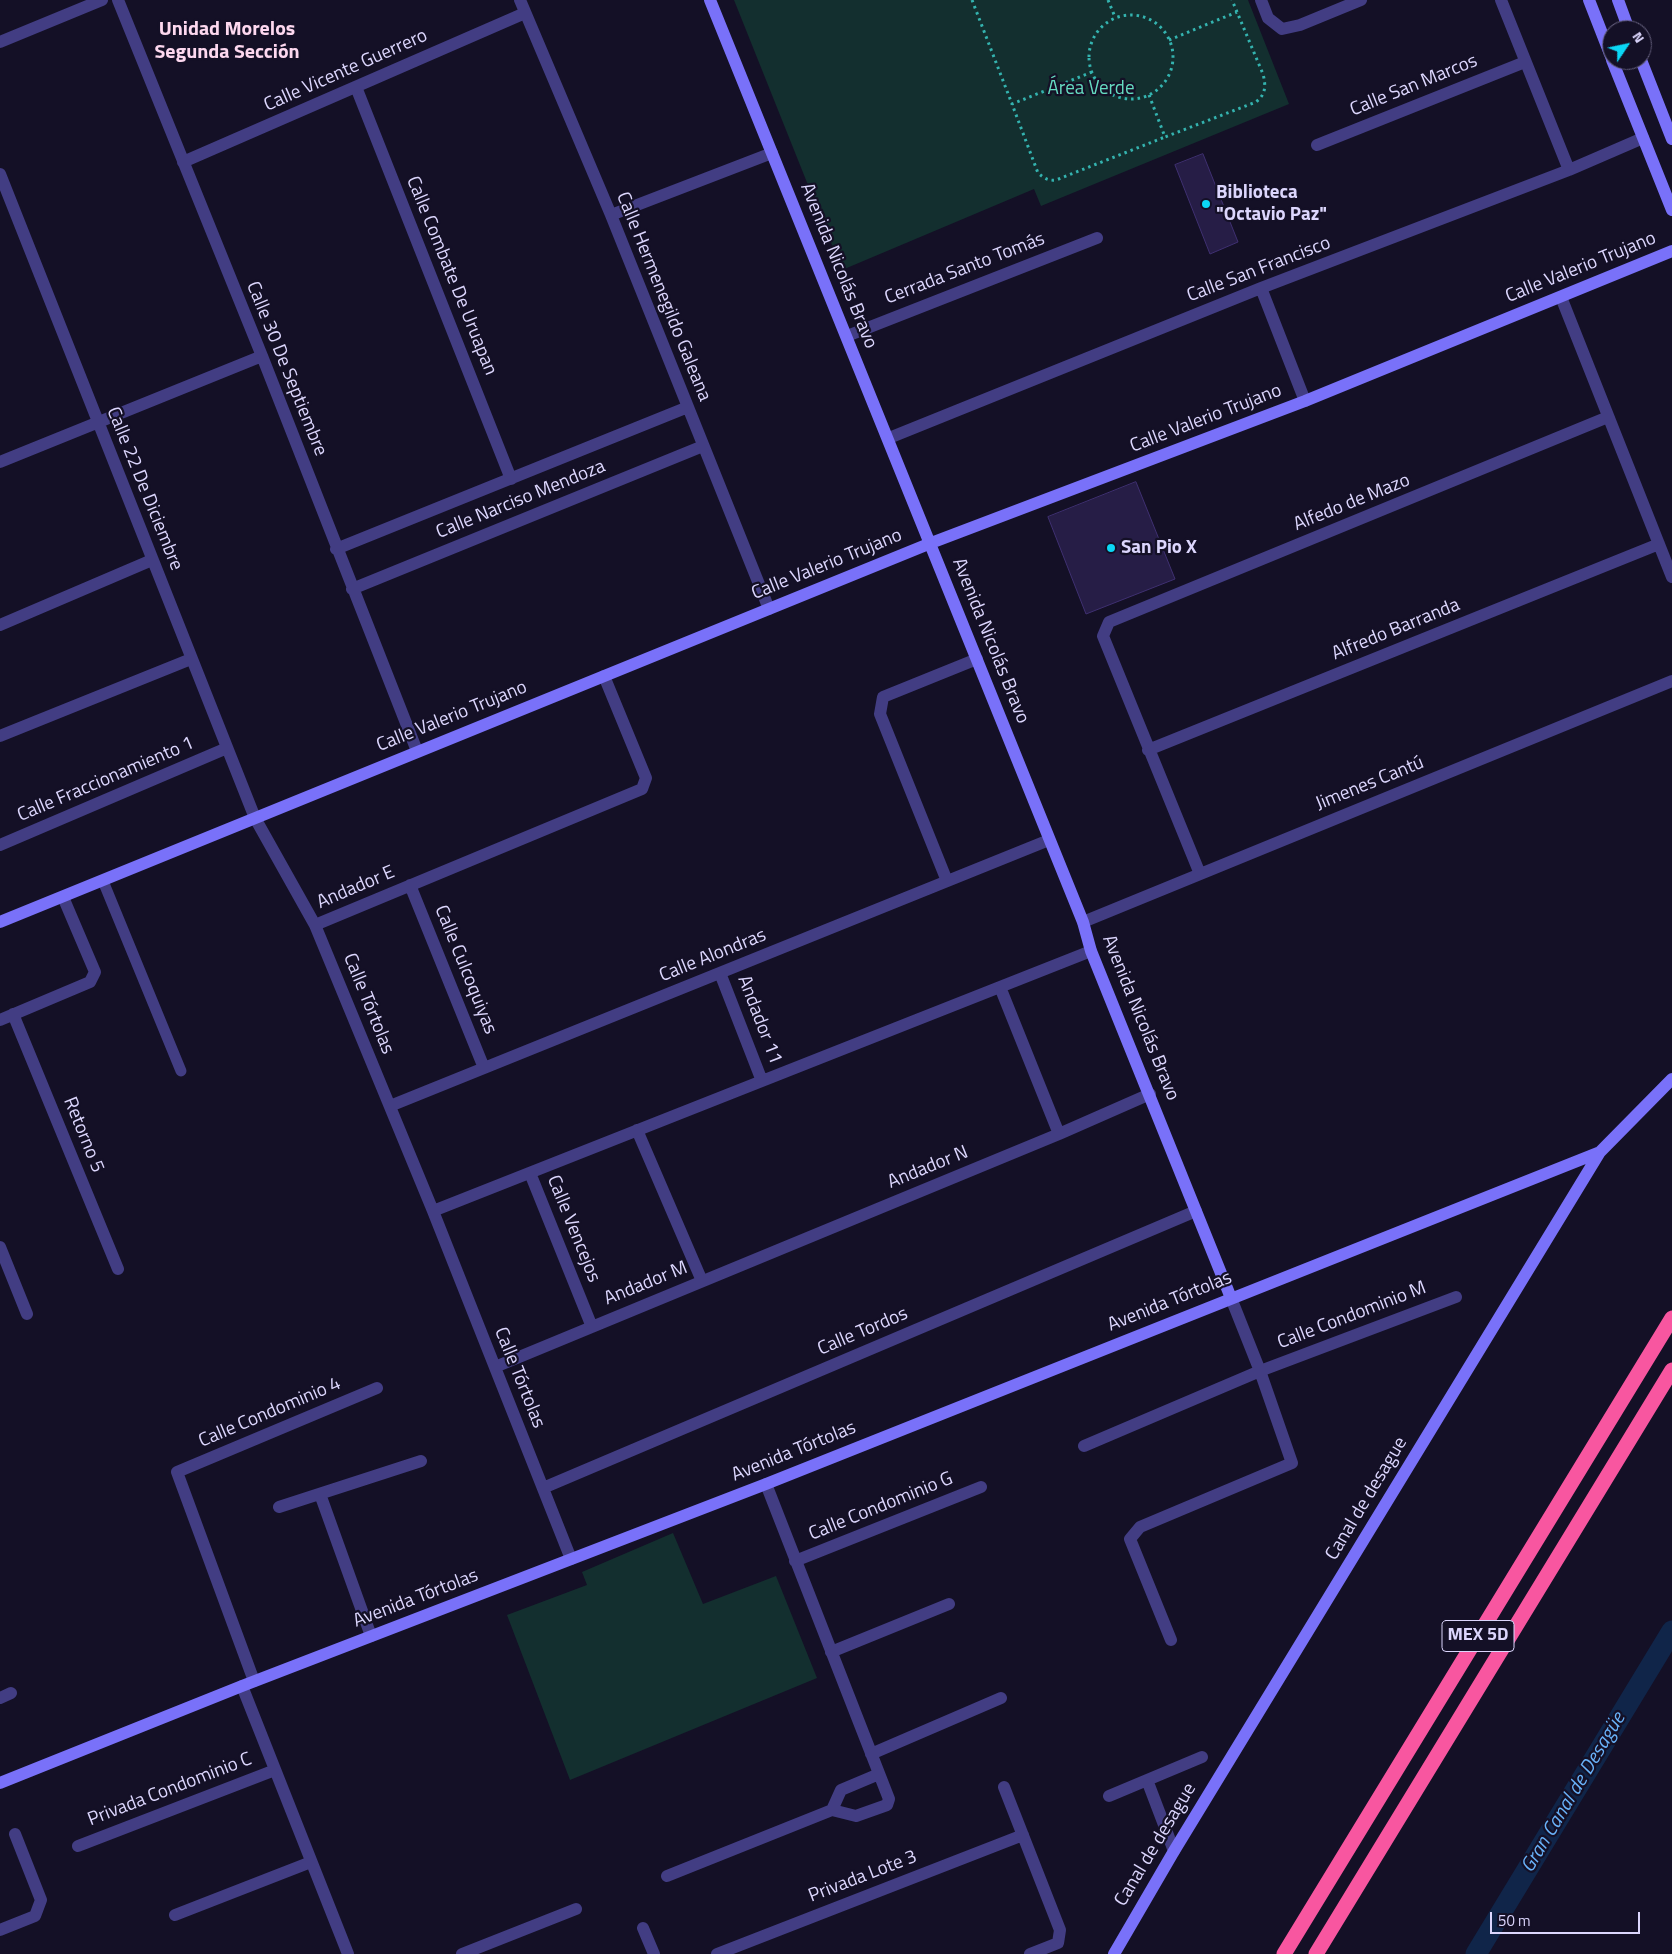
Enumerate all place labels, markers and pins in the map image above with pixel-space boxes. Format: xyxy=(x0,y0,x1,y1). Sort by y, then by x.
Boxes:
place label: Biblioteca "Octavio Paz" xyxy=(1216,182,1327,226)
marker: Biblioteca "Octavio Paz" xyxy=(1200,198,1212,210)
place label: San Pio X xyxy=(1121,537,1197,559)
marker: San Pio X xyxy=(1105,542,1117,554)

